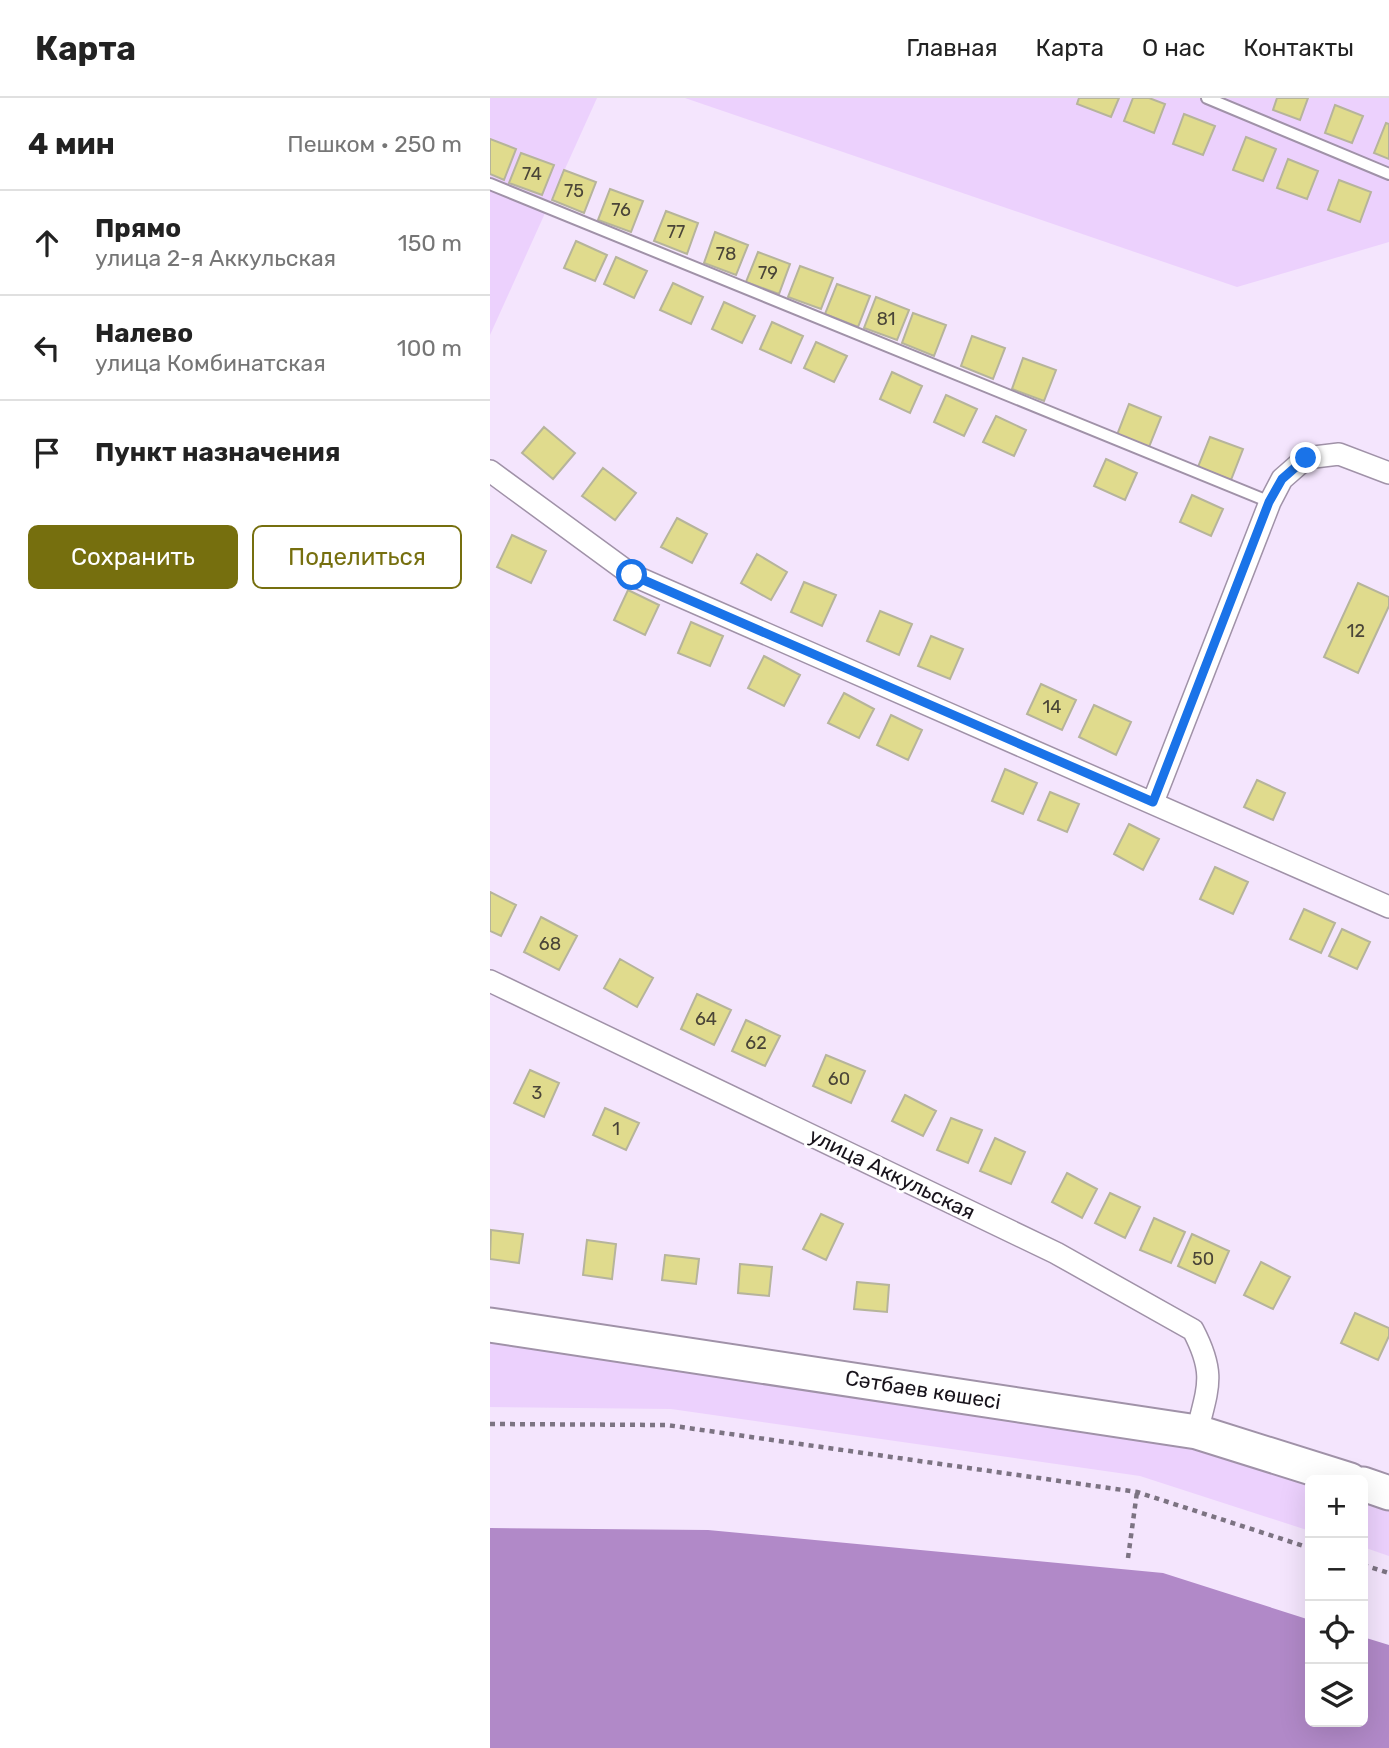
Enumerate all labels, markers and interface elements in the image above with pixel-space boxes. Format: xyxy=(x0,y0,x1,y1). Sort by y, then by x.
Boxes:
text: Карта xyxy=(35,29,136,68)
text: Главная xyxy=(906,34,998,62)
text: Карта xyxy=(1036,34,1104,62)
text: О нас xyxy=(1142,34,1205,62)
text: Контакты xyxy=(1243,34,1354,62)
text: 4 мин xyxy=(28,126,115,162)
text: Пешком · 250 m xyxy=(287,130,462,158)
house number: 74 xyxy=(522,163,542,185)
house number: 75 xyxy=(564,180,584,202)
house number: 76 xyxy=(611,199,631,221)
text: Прямо xyxy=(95,213,181,244)
house number: 77 xyxy=(667,221,685,243)
icon: ahead xyxy=(28,224,66,262)
text: 150 m xyxy=(398,229,462,257)
house number: 78 xyxy=(716,243,736,265)
text: улица 2-я Аккульская xyxy=(95,244,336,272)
house number: 79 xyxy=(758,262,778,284)
house number: 81 xyxy=(876,308,896,330)
text: Налево xyxy=(95,318,193,349)
icon: left xyxy=(28,329,66,367)
text: 100 m xyxy=(397,334,462,362)
text: улица Комбинатская xyxy=(95,349,326,377)
icon: arrive xyxy=(28,434,66,472)
text: Пункт назначения xyxy=(95,437,340,468)
route end xyxy=(1290,442,1321,473)
button: Сохранить xyxy=(28,525,238,589)
button: Поделиться xyxy=(252,525,462,589)
route start xyxy=(616,559,647,590)
house number: 12 xyxy=(1347,620,1365,642)
house number: 14 xyxy=(1043,696,1061,718)
house number: 68 xyxy=(539,933,561,955)
house number: 64 xyxy=(695,1008,717,1030)
house number: 62 xyxy=(745,1032,767,1054)
house number: 60 xyxy=(828,1068,850,1090)
house number: 3 xyxy=(532,1082,542,1104)
house number: 1 xyxy=(612,1118,620,1140)
street label: улица Аккульская xyxy=(805,1123,979,1225)
house number: 50 xyxy=(1192,1248,1214,1270)
street label: Сәтбаев көшесі xyxy=(843,1365,1003,1414)
map controls xyxy=(1305,1475,1368,1727)
button: + xyxy=(1305,1475,1368,1538)
button: − xyxy=(1305,1538,1368,1601)
button: locate xyxy=(1305,1601,1368,1664)
button: layers xyxy=(1305,1664,1368,1727)

